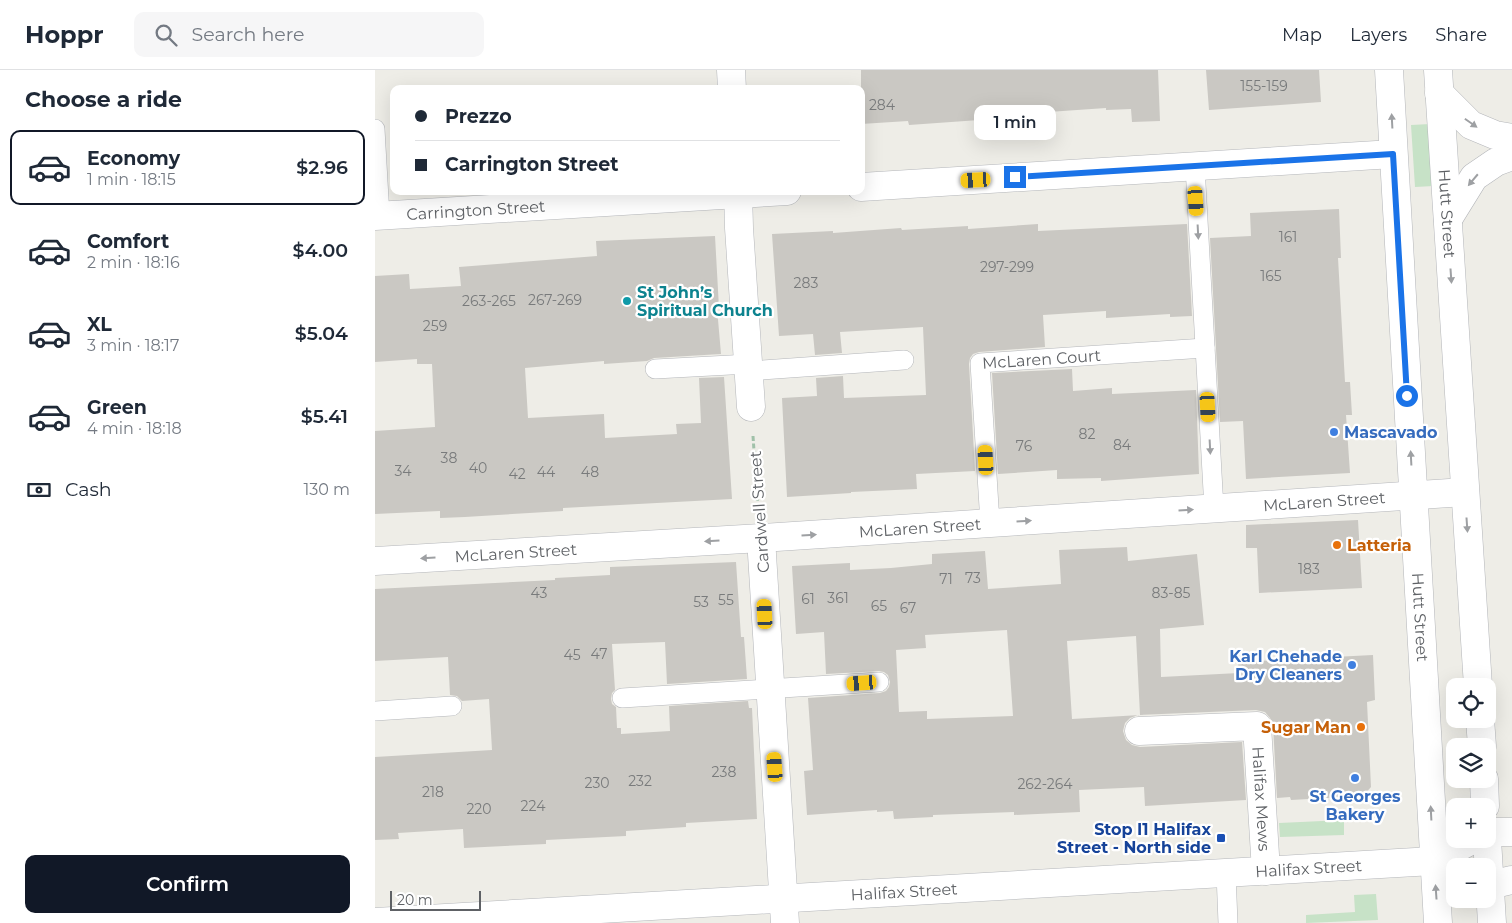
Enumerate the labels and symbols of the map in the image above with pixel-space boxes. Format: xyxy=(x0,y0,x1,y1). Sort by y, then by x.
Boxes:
house number: 155-159 xyxy=(1240,77,1288,95)
house number: 284 xyxy=(869,96,896,114)
callout: 1 min xyxy=(974,104,1056,140)
one-way arrow xyxy=(1387,113,1395,129)
one-way arrow xyxy=(1464,118,1478,128)
route end xyxy=(1004,166,1026,188)
street label: Hutt Street xyxy=(1434,169,1459,259)
car xyxy=(960,172,991,188)
one-way arrow xyxy=(1468,174,1479,187)
car xyxy=(1187,186,1204,216)
street label: Carrington Street xyxy=(406,197,546,224)
one-way arrow xyxy=(1195,225,1203,241)
house number: 161 xyxy=(1279,228,1297,246)
house number: 297-299 xyxy=(980,258,1034,276)
house number: 165 xyxy=(1260,267,1282,285)
one-way arrow xyxy=(1448,268,1456,284)
house number: 283 xyxy=(794,274,818,292)
place label: St John’s Spiritual Church xyxy=(637,283,773,320)
house number: 267-269 xyxy=(528,291,582,309)
house number: 263-265 xyxy=(462,292,516,310)
marker: St John’s Spiritual Church xyxy=(621,295,633,307)
house number: 259 xyxy=(423,317,447,335)
street label: McLaren Court xyxy=(982,346,1102,373)
route start xyxy=(1396,385,1418,407)
car xyxy=(1199,392,1216,422)
place label: Mascavado xyxy=(1344,423,1438,442)
house number: 82 xyxy=(1079,425,1095,443)
marker: Mascavado xyxy=(1328,426,1340,438)
house number: 84 xyxy=(1113,436,1132,454)
house number: 76 xyxy=(1016,437,1033,455)
one-way arrow xyxy=(1207,439,1215,455)
car xyxy=(977,445,994,475)
house number: 38 xyxy=(441,449,457,467)
street label: Cardwell Street xyxy=(746,450,773,574)
one-way arrow xyxy=(1406,450,1414,466)
house number: 40 xyxy=(469,459,487,477)
house number: 34 xyxy=(394,462,412,480)
house number: 44 xyxy=(537,463,556,481)
house number: 48 xyxy=(581,463,599,481)
house number: 42 xyxy=(508,465,526,483)
street label: McLaren Street xyxy=(1262,488,1386,515)
one-way arrow xyxy=(1178,506,1194,514)
street label: McLaren Street xyxy=(858,515,982,542)
one-way arrow xyxy=(1016,517,1032,525)
one-way arrow xyxy=(1464,518,1472,534)
one-way arrow xyxy=(802,530,818,538)
place label: Latteria xyxy=(1347,536,1412,555)
one-way arrow xyxy=(704,537,720,545)
marker: Latteria xyxy=(1331,539,1343,551)
street label: McLaren Street xyxy=(454,540,578,566)
one-way arrow xyxy=(419,554,435,562)
house number: 183 xyxy=(1298,560,1320,578)
house number: 73 xyxy=(965,569,981,587)
house number: 71 xyxy=(939,570,953,588)
street label: Hutt Street xyxy=(1408,572,1432,663)
house number: 43 xyxy=(531,584,548,602)
house number: 83-85 xyxy=(1151,584,1191,602)
house number: 361 xyxy=(827,589,849,607)
house number: 61 xyxy=(801,590,815,608)
house number: 55 xyxy=(718,591,734,609)
house number: 53 xyxy=(693,593,709,611)
house number: 65 xyxy=(871,597,887,615)
car xyxy=(756,599,773,629)
house number: 67 xyxy=(900,599,916,617)
house number: 47 xyxy=(591,645,607,663)
house number: 45 xyxy=(563,646,581,664)
place label: Karl Chehade Dry Cleaners xyxy=(1229,647,1342,684)
marker: Karl Chehade Dry Cleaners xyxy=(1346,659,1358,671)
car xyxy=(846,674,877,692)
place label: Sugar Man xyxy=(1261,718,1351,737)
marker: Sugar Man xyxy=(1355,721,1367,733)
street label: Halifax Mews xyxy=(1248,746,1274,852)
car xyxy=(766,752,783,782)
house number: 238 xyxy=(712,763,736,781)
house number: 232 xyxy=(628,772,652,790)
marker: St Georges Bakery xyxy=(1349,772,1361,784)
house number: 230 xyxy=(584,774,610,792)
house number: 262-264 xyxy=(1017,775,1073,793)
house number: 218 xyxy=(422,783,444,801)
place label: St Georges Bakery xyxy=(1309,787,1401,824)
house number: 224 xyxy=(521,797,546,815)
house number: 220 xyxy=(466,800,492,818)
one-way arrow xyxy=(1426,805,1434,821)
place label: Stop I1 Halifax Street - North side xyxy=(1057,820,1211,857)
marker: Stop I1 Halifax Street - North side xyxy=(1215,832,1227,844)
street label: Halifax Street xyxy=(1255,856,1363,881)
street label: Halifax Street xyxy=(850,879,959,905)
one-way arrow xyxy=(1431,884,1439,900)
scale bar xyxy=(390,888,481,911)

